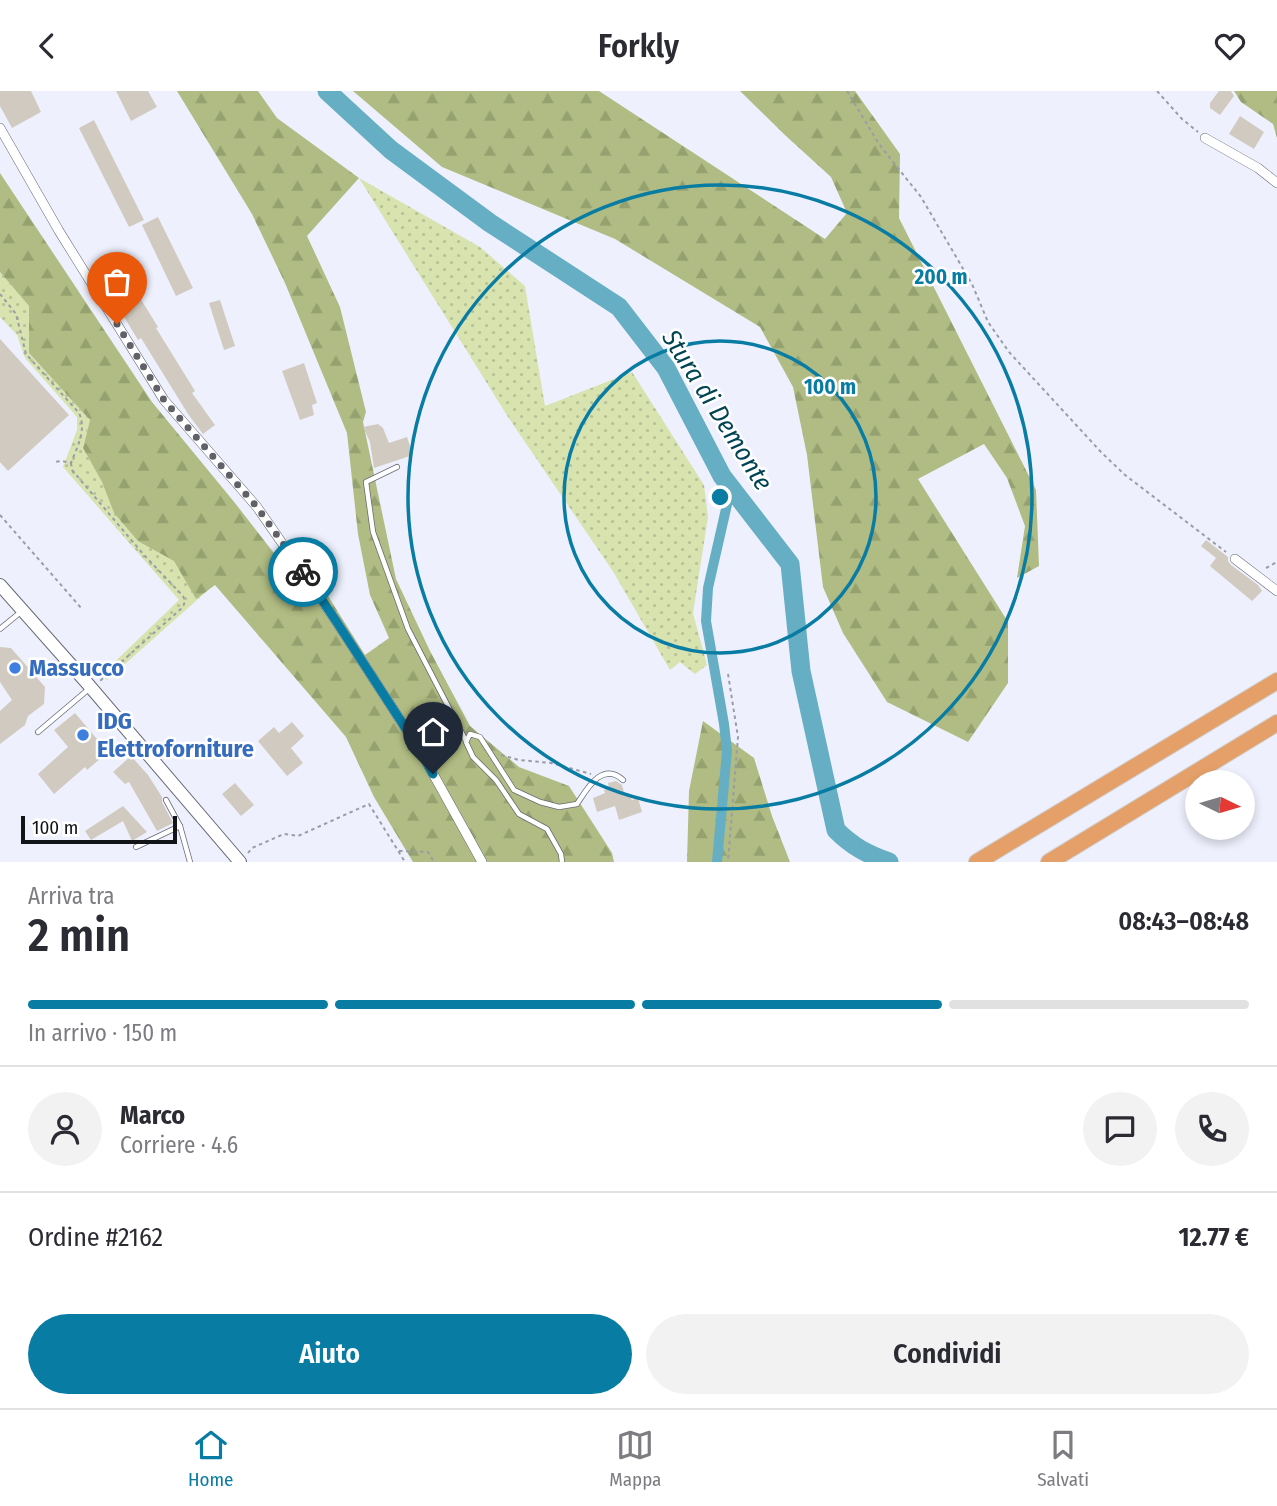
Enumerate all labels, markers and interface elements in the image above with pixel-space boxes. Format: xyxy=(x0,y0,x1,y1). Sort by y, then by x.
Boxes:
icon: back xyxy=(28,27,66,65)
text: Forkly xyxy=(598,27,679,65)
icon: heart xyxy=(1211,27,1249,65)
pin xyxy=(87,252,147,324)
icon: bag xyxy=(98,263,136,301)
text: 200 m xyxy=(913,264,968,290)
water label: Stura di Demonte xyxy=(655,323,779,496)
text: 100 m xyxy=(804,374,856,400)
centre of rings xyxy=(708,485,732,509)
courier xyxy=(268,537,338,607)
icon: bike xyxy=(284,553,322,591)
place label: Massucco xyxy=(29,654,124,682)
marker: Massucco xyxy=(7,660,23,676)
pin xyxy=(403,702,463,774)
place label: IDG Elettroforniture xyxy=(97,707,254,763)
icon: home xyxy=(414,713,452,751)
marker: IDG Elettroforniture xyxy=(75,727,91,743)
north arrow xyxy=(1185,770,1255,840)
map controls xyxy=(1185,770,1255,840)
scale bar xyxy=(21,813,177,845)
text: 100 m xyxy=(32,816,78,839)
text: Arriva tra xyxy=(28,882,115,910)
text: 08:43–08:48 xyxy=(1118,906,1249,937)
text: 2 min xyxy=(28,908,130,963)
text: In arrivo · 150 m xyxy=(28,1019,177,1047)
button: person xyxy=(28,1092,102,1166)
button: chat xyxy=(1083,1092,1157,1166)
button: phone xyxy=(1175,1092,1249,1166)
text: Marco xyxy=(120,1100,185,1131)
text: Corriere · 4.6 xyxy=(120,1131,238,1159)
text: Ordine #2162 xyxy=(28,1222,163,1253)
text: 12.77 € xyxy=(1178,1222,1249,1253)
button: Aiuto xyxy=(28,1314,632,1394)
button: Condividi xyxy=(646,1314,1249,1394)
tab: Home xyxy=(188,1426,233,1491)
tab: Mappa xyxy=(609,1426,661,1491)
tab: Salvati xyxy=(1037,1426,1089,1491)

